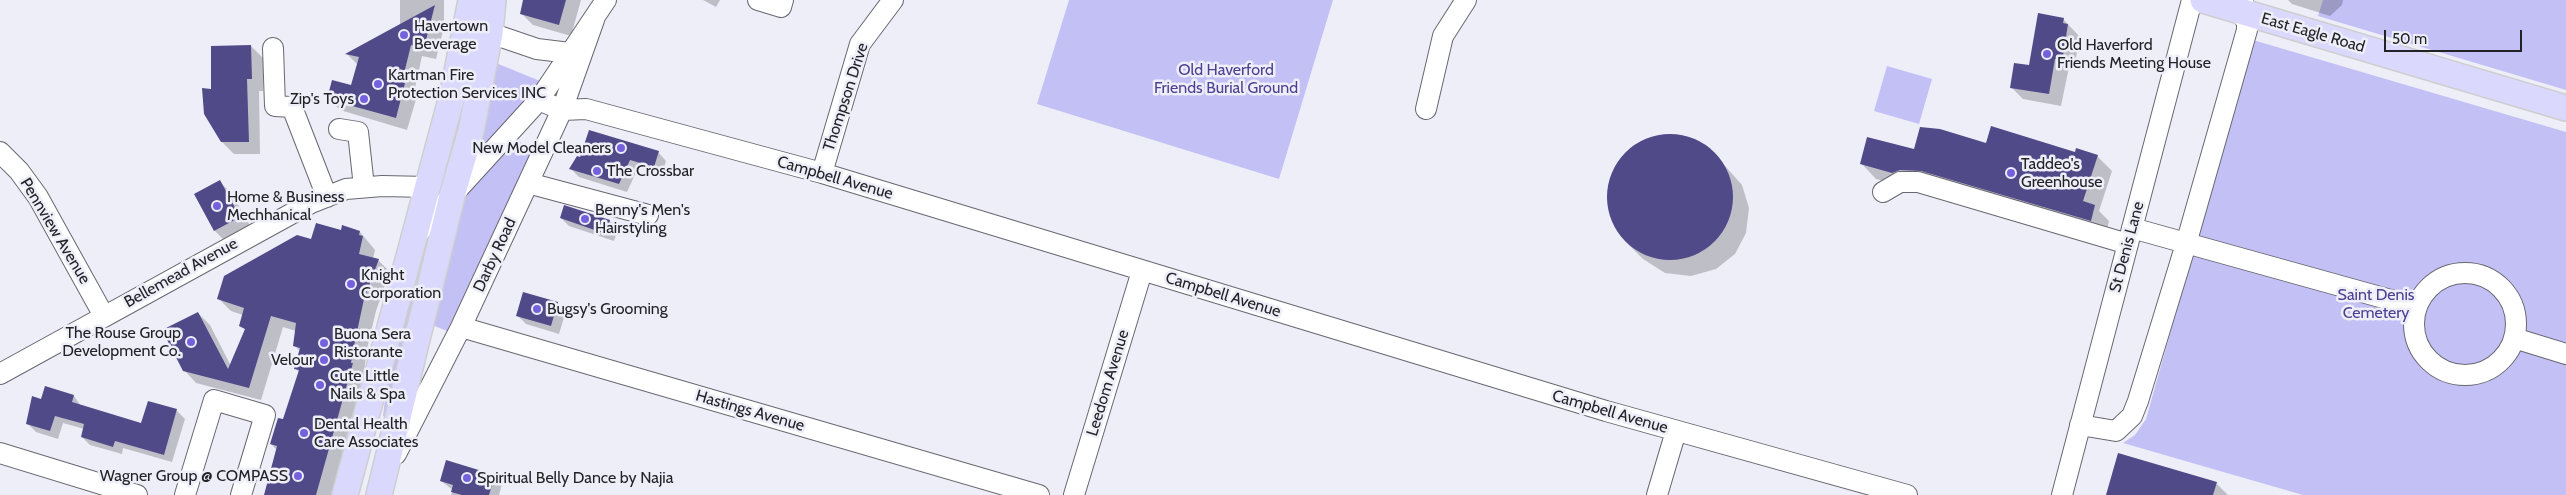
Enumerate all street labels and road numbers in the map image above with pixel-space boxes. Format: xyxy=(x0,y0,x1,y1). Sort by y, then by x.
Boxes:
street label: East Eagle Road xyxy=(2259,9,2367,57)
street label: Thompson Drive xyxy=(819,40,873,154)
street label: Campbell Avenue xyxy=(775,152,895,204)
street label: Pennview Avenue xyxy=(16,175,94,287)
street label: St Denis Lane xyxy=(2106,199,2148,295)
street label: Darby Road xyxy=(470,215,520,295)
street label: Bellemead Avenue xyxy=(121,234,241,312)
street label: Campbell Avenue xyxy=(1163,268,1283,322)
street label: Leedom Avenue xyxy=(1083,327,1133,439)
street label: Hastings Avenue xyxy=(693,386,807,436)
street label: Campbell Avenue xyxy=(1550,386,1670,438)

